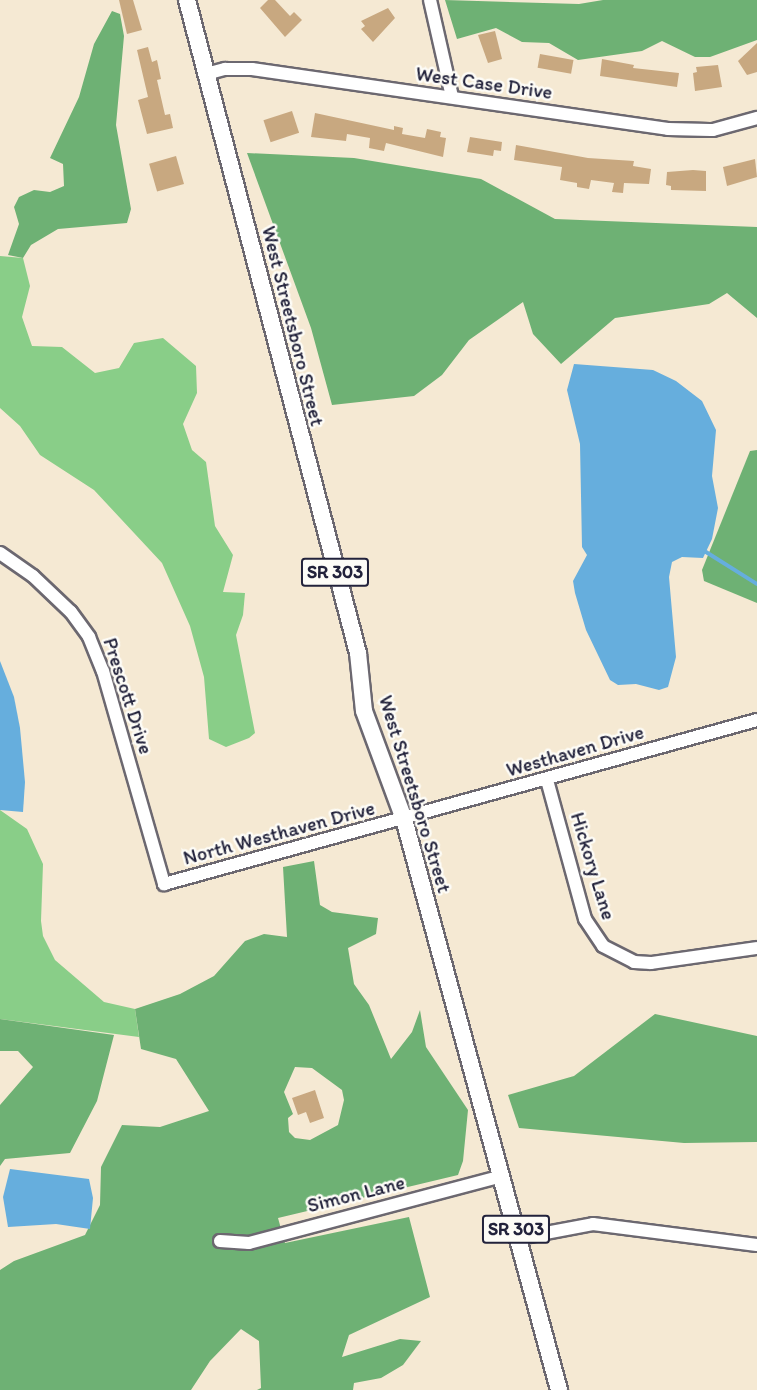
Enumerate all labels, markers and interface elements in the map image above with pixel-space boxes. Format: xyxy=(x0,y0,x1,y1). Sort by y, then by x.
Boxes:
street label: West Case Drive xyxy=(414,62,554,104)
street label: West Streetsboro Street xyxy=(257,224,329,428)
road number: SR 303 xyxy=(300,557,370,587)
street label: Prescott Drive xyxy=(98,635,158,757)
street label: West Streetsboro Street xyxy=(374,693,456,895)
street label: Westhaven Drive xyxy=(503,720,647,782)
street label: North Westhaven Drive xyxy=(181,796,377,870)
street label: Hickory Lane xyxy=(565,809,621,923)
street label: Simon Lane xyxy=(305,1170,407,1218)
road number: SR 303 xyxy=(482,1214,550,1244)

